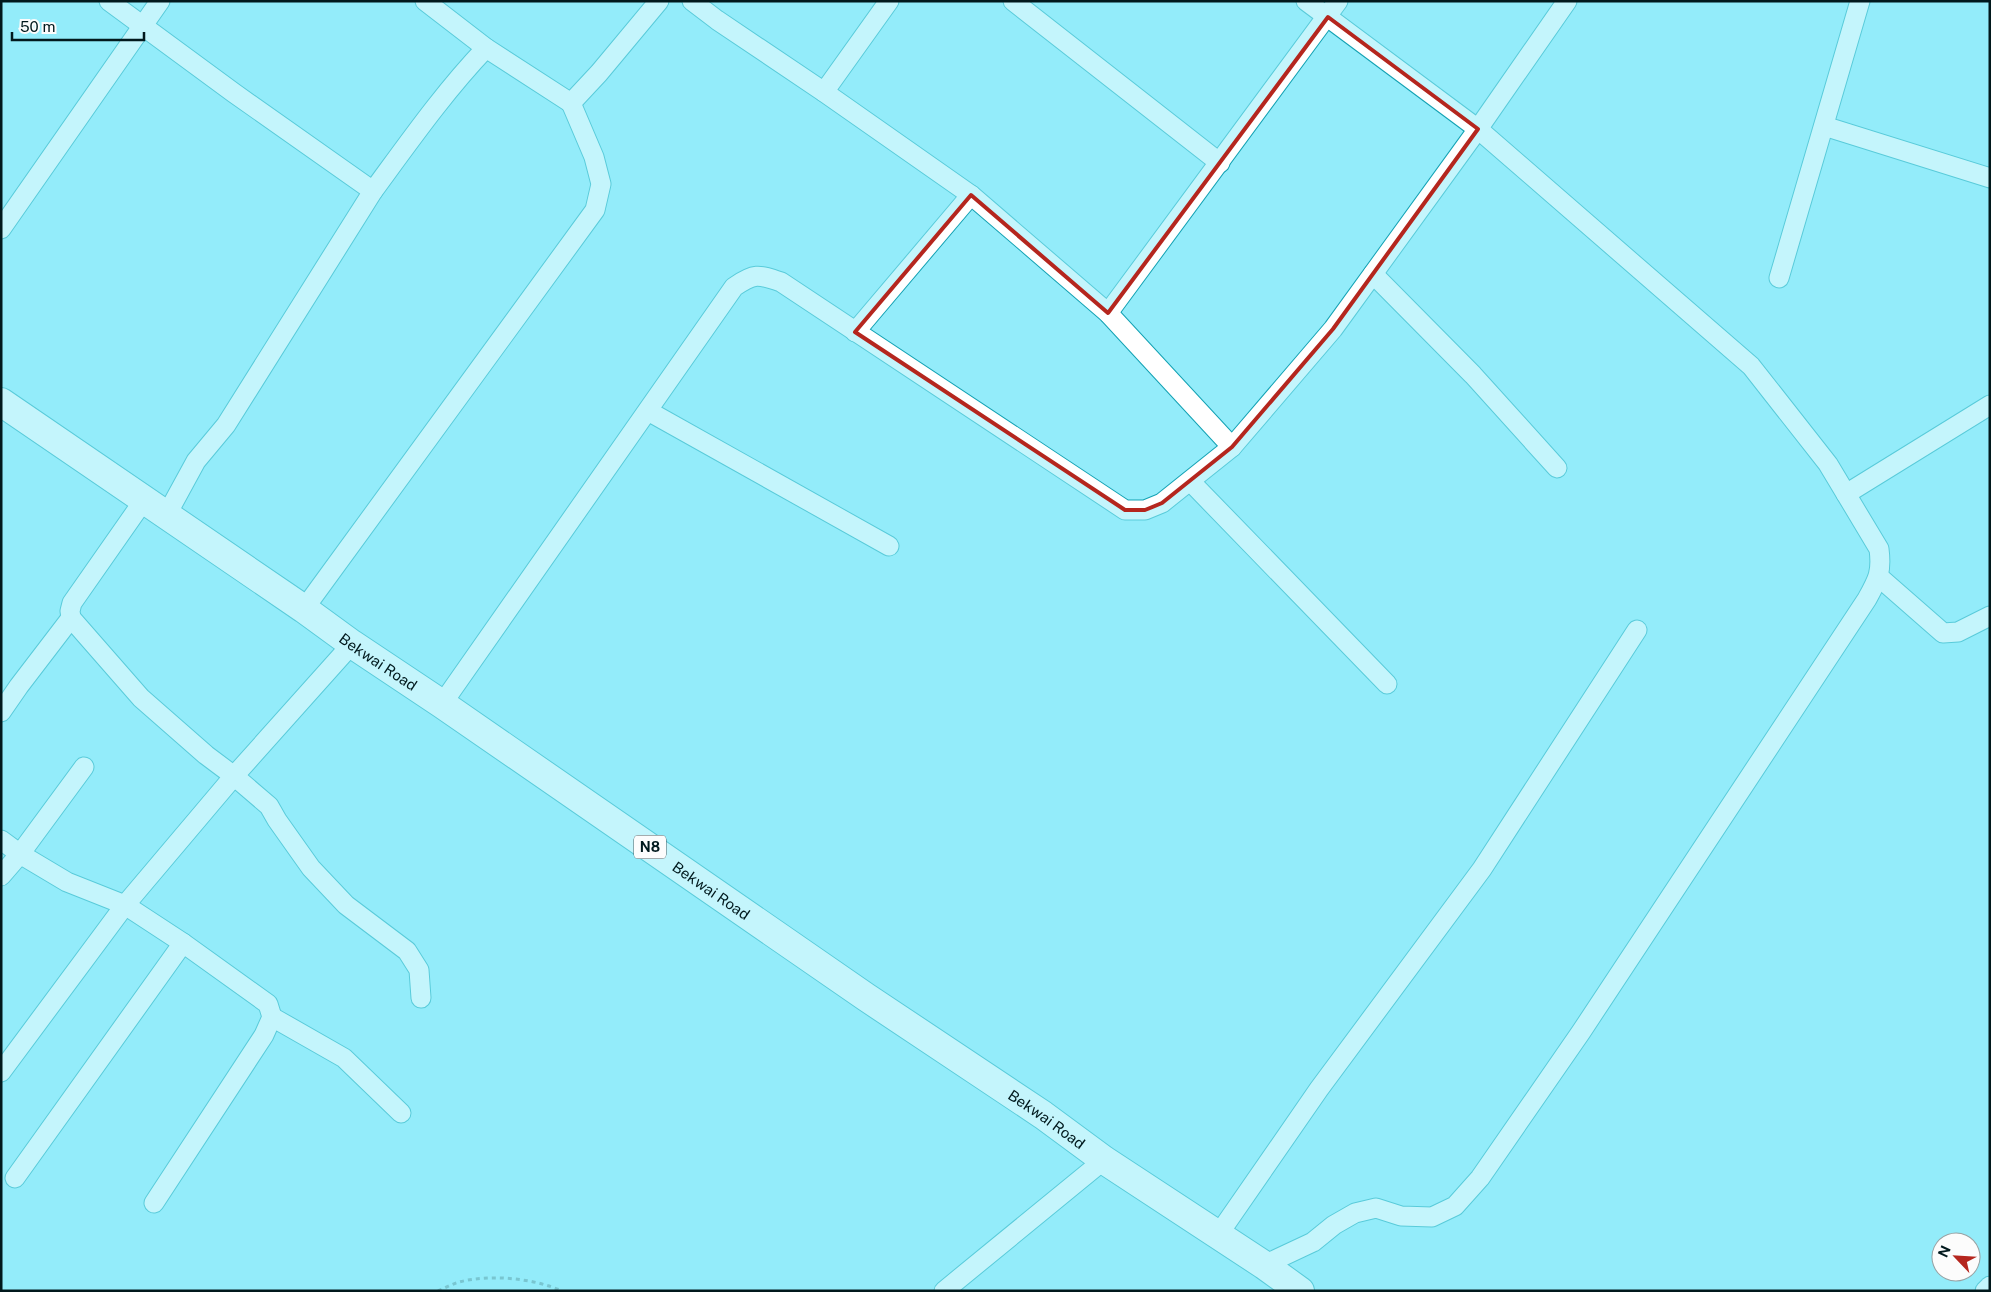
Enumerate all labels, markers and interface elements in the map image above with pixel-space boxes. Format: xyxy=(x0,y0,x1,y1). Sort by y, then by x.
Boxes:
scale bar xyxy=(12,10,145,42)
text: 50 m xyxy=(20,18,55,35)
street label: Bekwai Road xyxy=(336,629,420,694)
road number: N8 xyxy=(634,836,666,859)
street label: Bekwai Road xyxy=(670,858,753,923)
street label: Bekwai Road xyxy=(1005,1086,1089,1152)
north arrow xyxy=(1931,1232,1981,1282)
text: N xyxy=(1935,1243,1954,1260)

